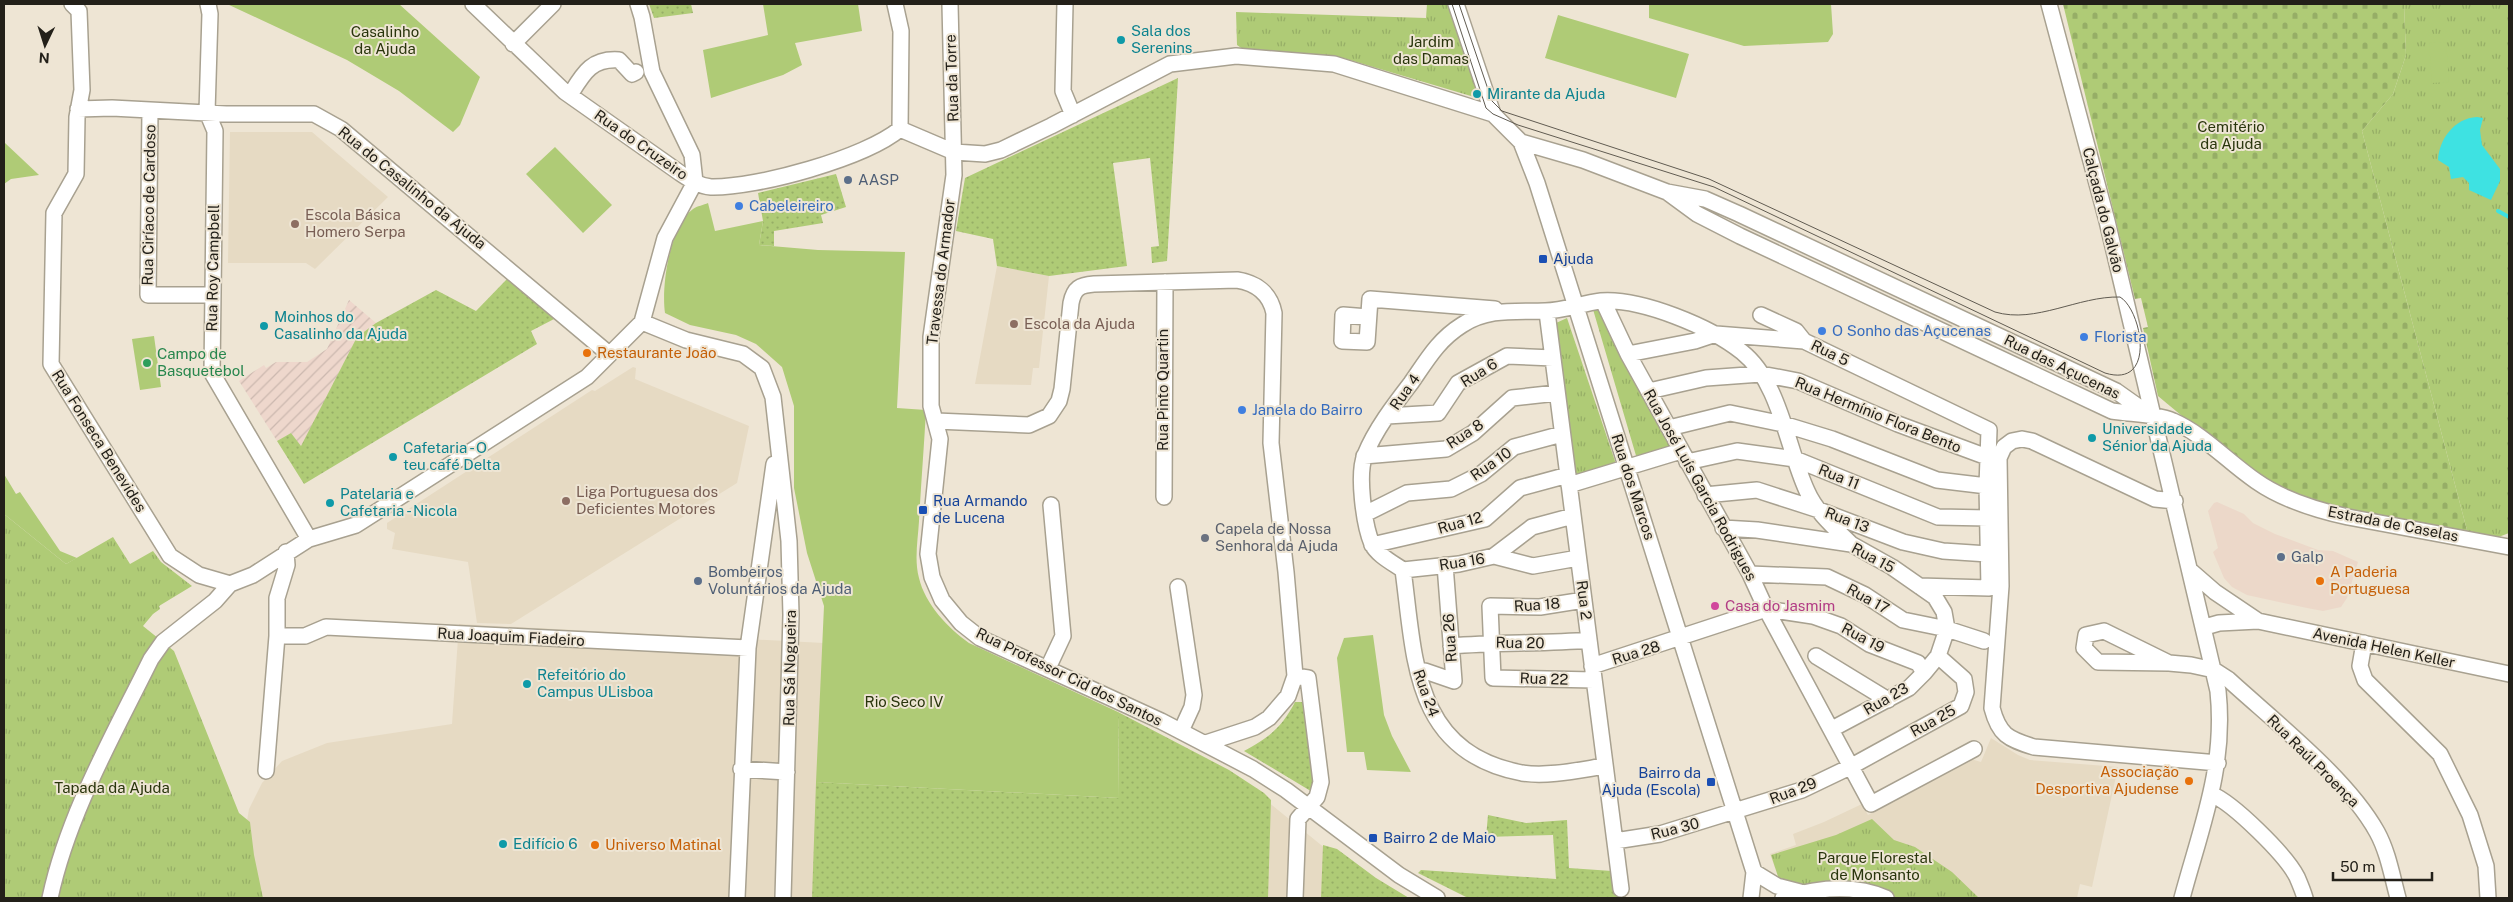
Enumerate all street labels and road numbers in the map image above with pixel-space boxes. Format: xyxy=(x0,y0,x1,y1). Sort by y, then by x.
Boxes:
street label: Rua da Torre xyxy=(941,34,962,122)
street label: Rua do Cruzeiro xyxy=(591,106,691,183)
street label: Rua do Casalinho da Ajuda xyxy=(335,123,489,252)
street label: Rua Ciríaco de Cardoso xyxy=(139,124,158,286)
street label: Calçada do Galvão xyxy=(2080,146,2127,274)
street label: Travessa do Armador xyxy=(923,198,958,346)
street label: Rua Roy Campbell xyxy=(203,204,222,332)
street label: Rua Pinto Quartin xyxy=(1154,329,1171,451)
street label: Rua das Açucenas xyxy=(2001,331,2123,402)
street label: Rua 5 xyxy=(1808,336,1852,369)
street label: Rua 6 xyxy=(1457,355,1500,390)
street label: Rua Fonseca Benevides xyxy=(49,367,150,515)
street label: Rua 4 xyxy=(1386,370,1423,413)
street label: Rua Hermínio Flora Bento xyxy=(1793,373,1964,456)
street label: Rua José Luís Garcia Rodrigues xyxy=(1641,386,1760,584)
street label: Rua 8 xyxy=(1443,415,1486,452)
street label: Rua dos Marcos xyxy=(1608,432,1659,542)
street label: Rua 10 xyxy=(1467,443,1514,484)
street label: Rua 11 xyxy=(1816,461,1862,492)
street label: Estrada de Caselas xyxy=(2326,502,2460,545)
street label: Rua 13 xyxy=(1823,503,1872,536)
street label: Rua 12 xyxy=(1436,508,1484,537)
street label: Rua 15 xyxy=(1849,539,1898,576)
street label: Rua 16 xyxy=(1438,550,1486,574)
street label: Rua 2 xyxy=(1574,579,1595,621)
street label: Rua 17 xyxy=(1844,580,1892,617)
street label: Rua 18 xyxy=(1513,594,1561,615)
street label: Rua Sá Nogueira xyxy=(780,610,799,726)
street label: Rua 26 xyxy=(1439,613,1460,663)
street label: Rua 19 xyxy=(1839,619,1888,656)
street label: Rua Joaquim Fiadeiro xyxy=(437,624,585,649)
street label: Rua Professor Cid dos Santos xyxy=(973,624,1165,729)
street label: Avenida Helen Keller xyxy=(2311,624,2457,671)
street label: Rua 20 xyxy=(1495,634,1545,651)
street label: Rua 28 xyxy=(1610,637,1662,668)
street label: Rua 24 xyxy=(1410,667,1443,719)
street label: Rua 22 xyxy=(1519,669,1569,688)
street label: Rua 23 xyxy=(1860,679,1911,718)
street label: Rua 25 xyxy=(1907,701,1958,740)
street label: Rua Raúl Proença xyxy=(2264,711,2363,810)
street label: Rua 29 xyxy=(1767,774,1819,807)
street label: Rua 30 xyxy=(1649,814,1701,843)

